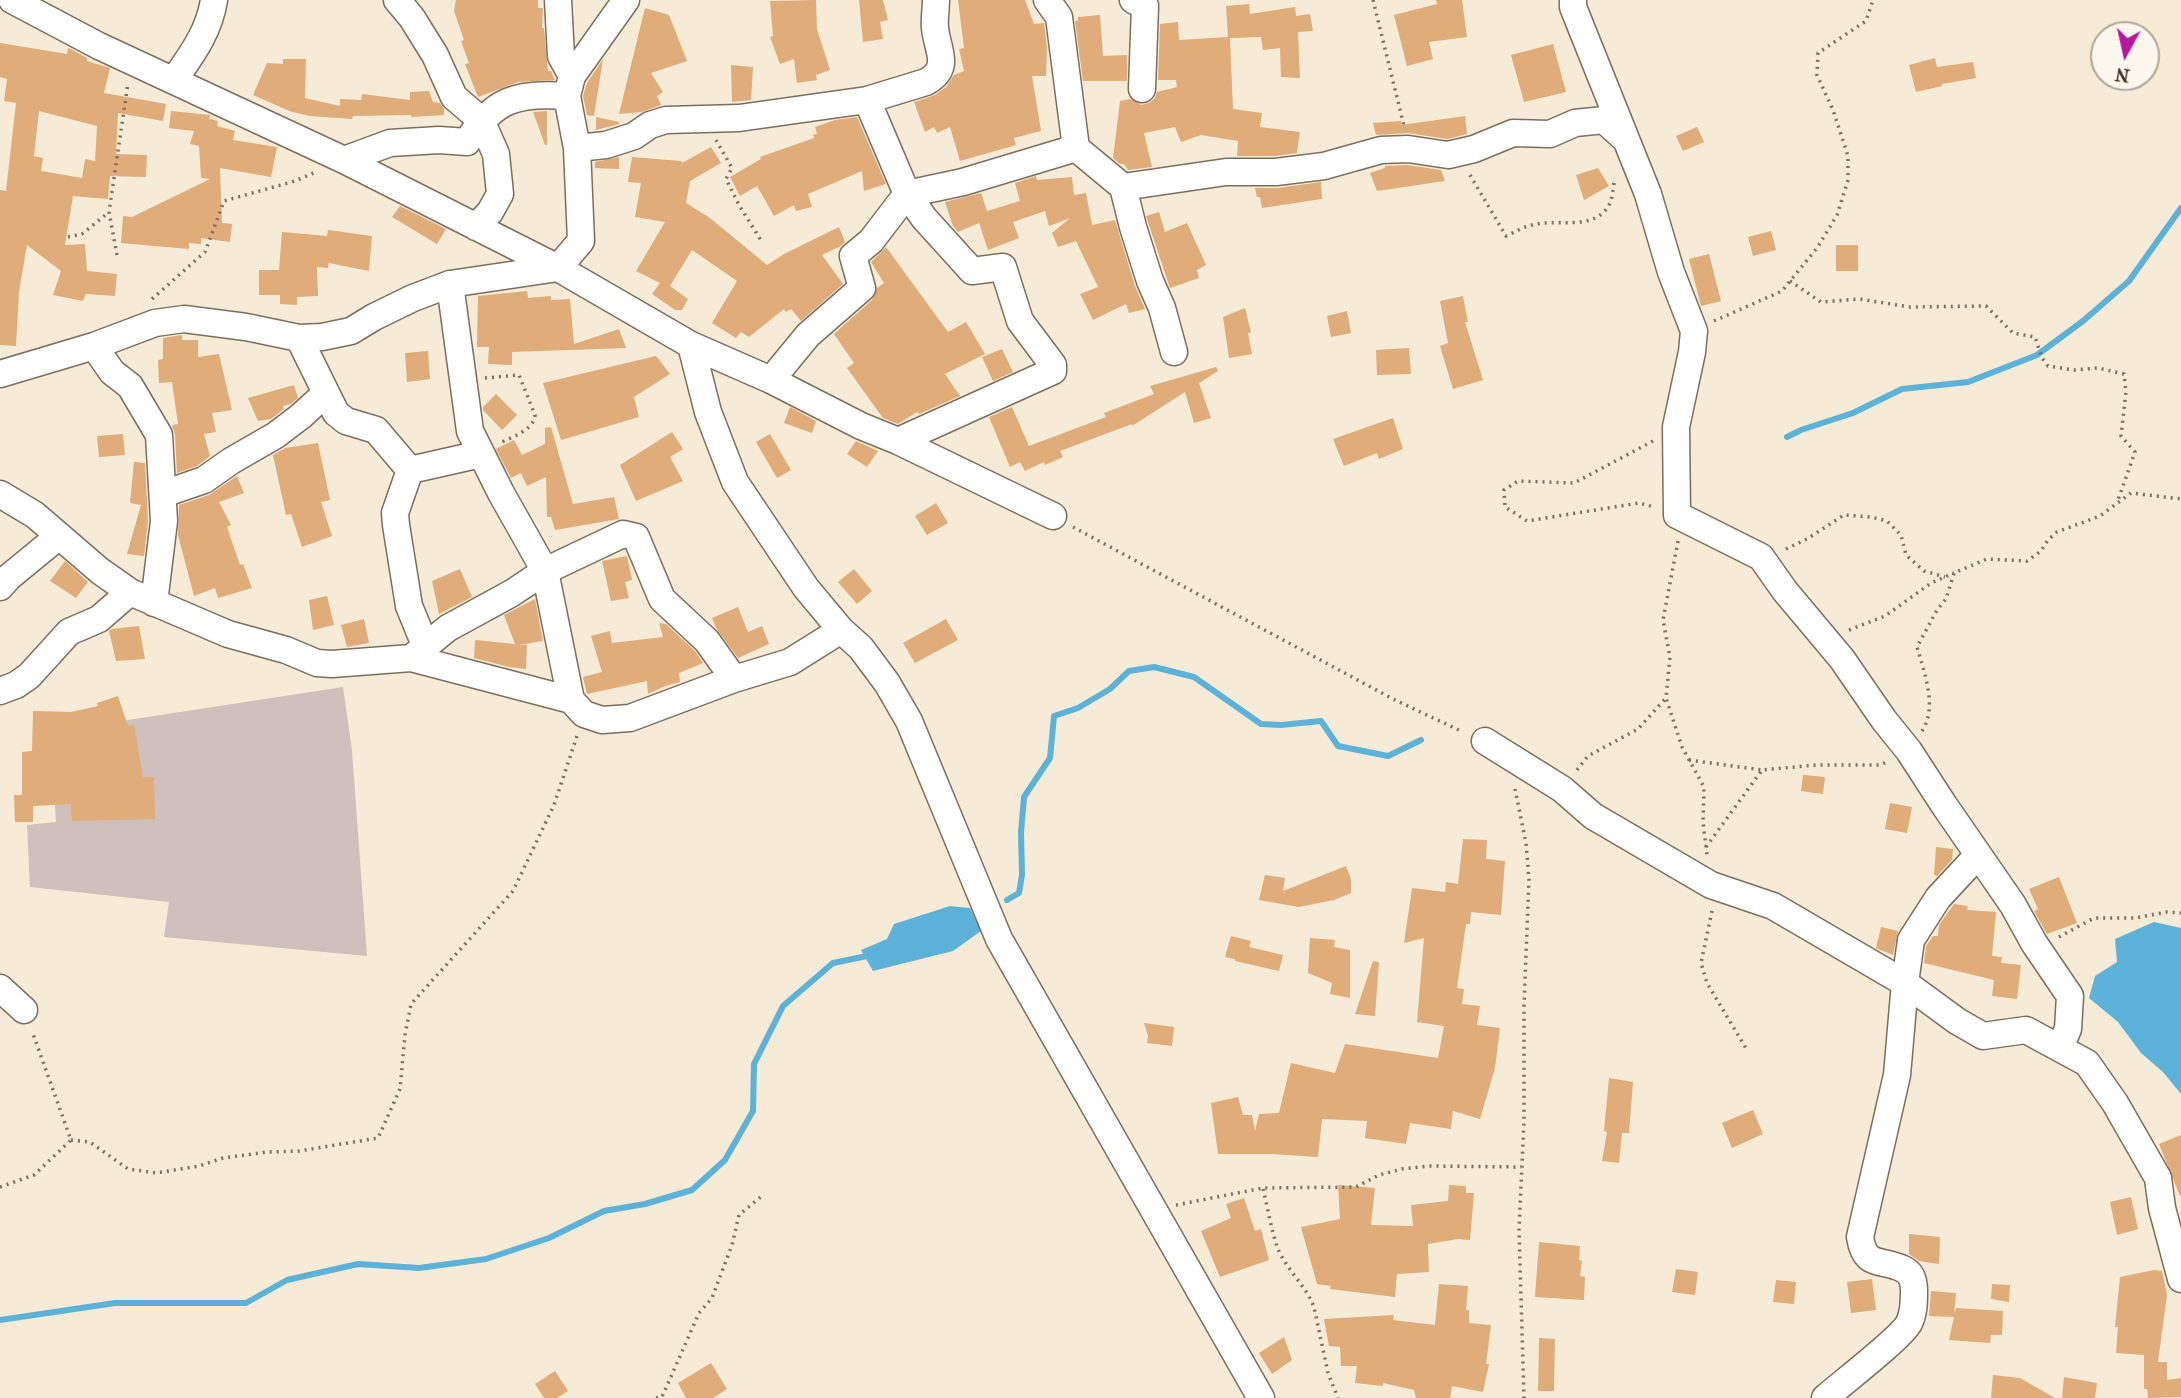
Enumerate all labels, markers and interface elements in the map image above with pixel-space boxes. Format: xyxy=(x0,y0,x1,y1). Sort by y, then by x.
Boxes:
north arrow xyxy=(2090,21,2160,91)
text: N xyxy=(2114,63,2131,87)

